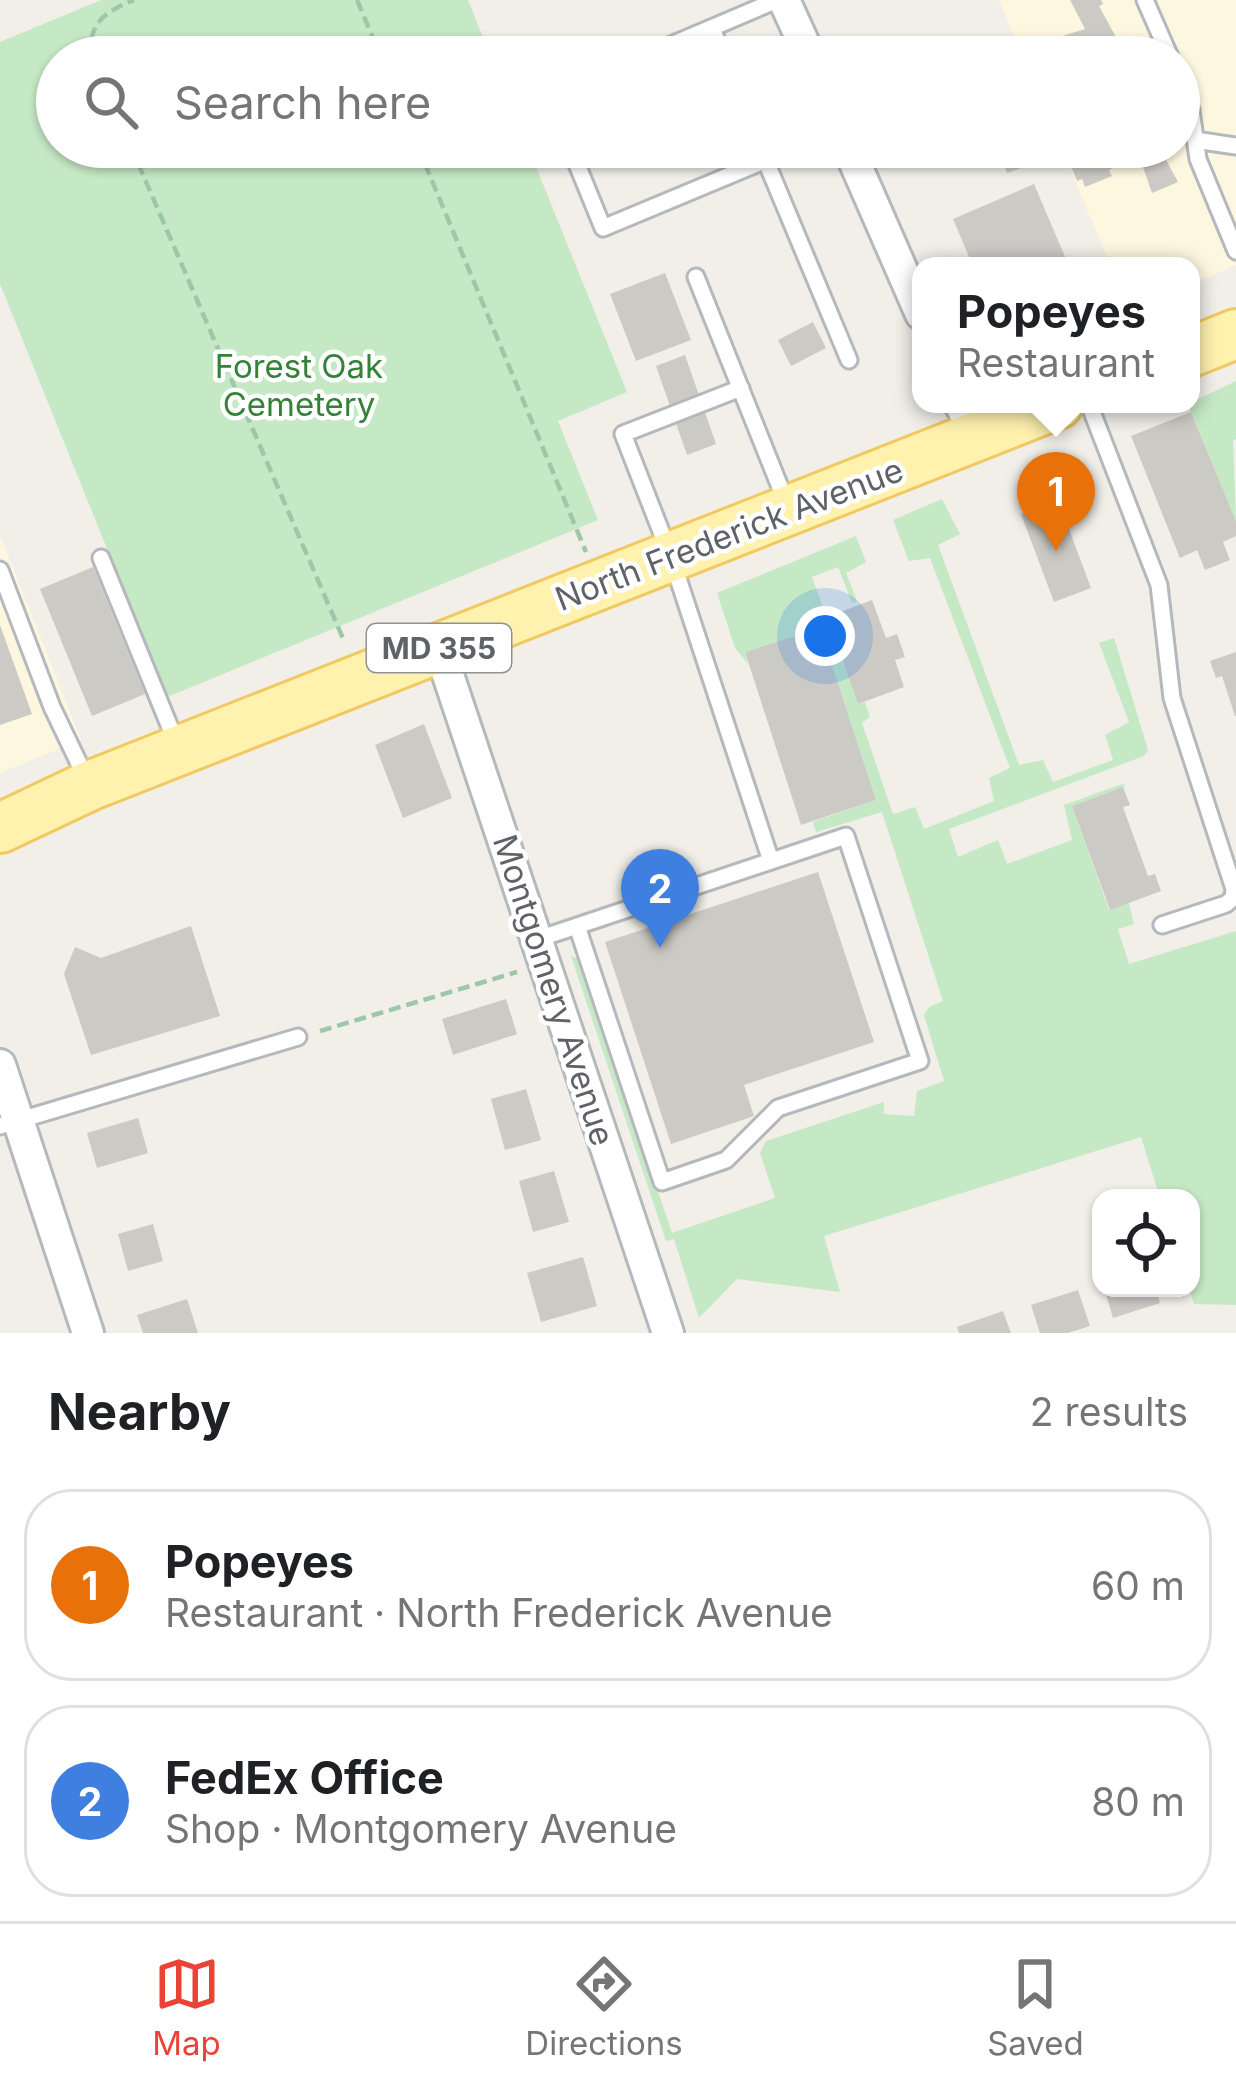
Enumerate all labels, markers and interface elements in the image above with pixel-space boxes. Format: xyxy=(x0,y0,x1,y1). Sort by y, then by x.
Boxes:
search box xyxy=(36,36,1200,168)
icon: search xyxy=(78,69,144,135)
text: Search here xyxy=(174,75,431,130)
popup xyxy=(912,257,1200,413)
text: Popeyes xyxy=(957,284,1146,339)
text: Restaurant xyxy=(957,339,1155,386)
park label: Forest Oak Cemetery xyxy=(215,346,383,424)
street label: North Frederick Avenue xyxy=(549,449,909,619)
pin: 1 xyxy=(1017,452,1095,551)
your location xyxy=(795,606,855,666)
road number: MD 355 xyxy=(367,624,511,672)
street label: Montgomery Avenue xyxy=(485,830,623,1150)
pin: 2 xyxy=(621,849,699,948)
map controls xyxy=(1092,1189,1200,1297)
button: locate xyxy=(1092,1189,1200,1297)
text: Nearby xyxy=(48,1381,231,1442)
text: 2 results xyxy=(1030,1388,1188,1435)
text: Popeyes xyxy=(165,1534,354,1589)
text: 1 xyxy=(82,1562,98,1609)
text: 60 m xyxy=(1091,1562,1185,1609)
text: Restaurant · North Frederick Avenue xyxy=(165,1589,833,1636)
text: FedEx Office xyxy=(165,1750,444,1805)
text: 2 xyxy=(78,1778,102,1825)
text: 80 m xyxy=(1091,1778,1185,1825)
text: Shop · Montgomery Avenue xyxy=(165,1805,677,1852)
tab: Map xyxy=(152,1951,221,2063)
tab: Directions xyxy=(525,1951,683,2063)
tab: Saved xyxy=(987,1951,1084,2063)

